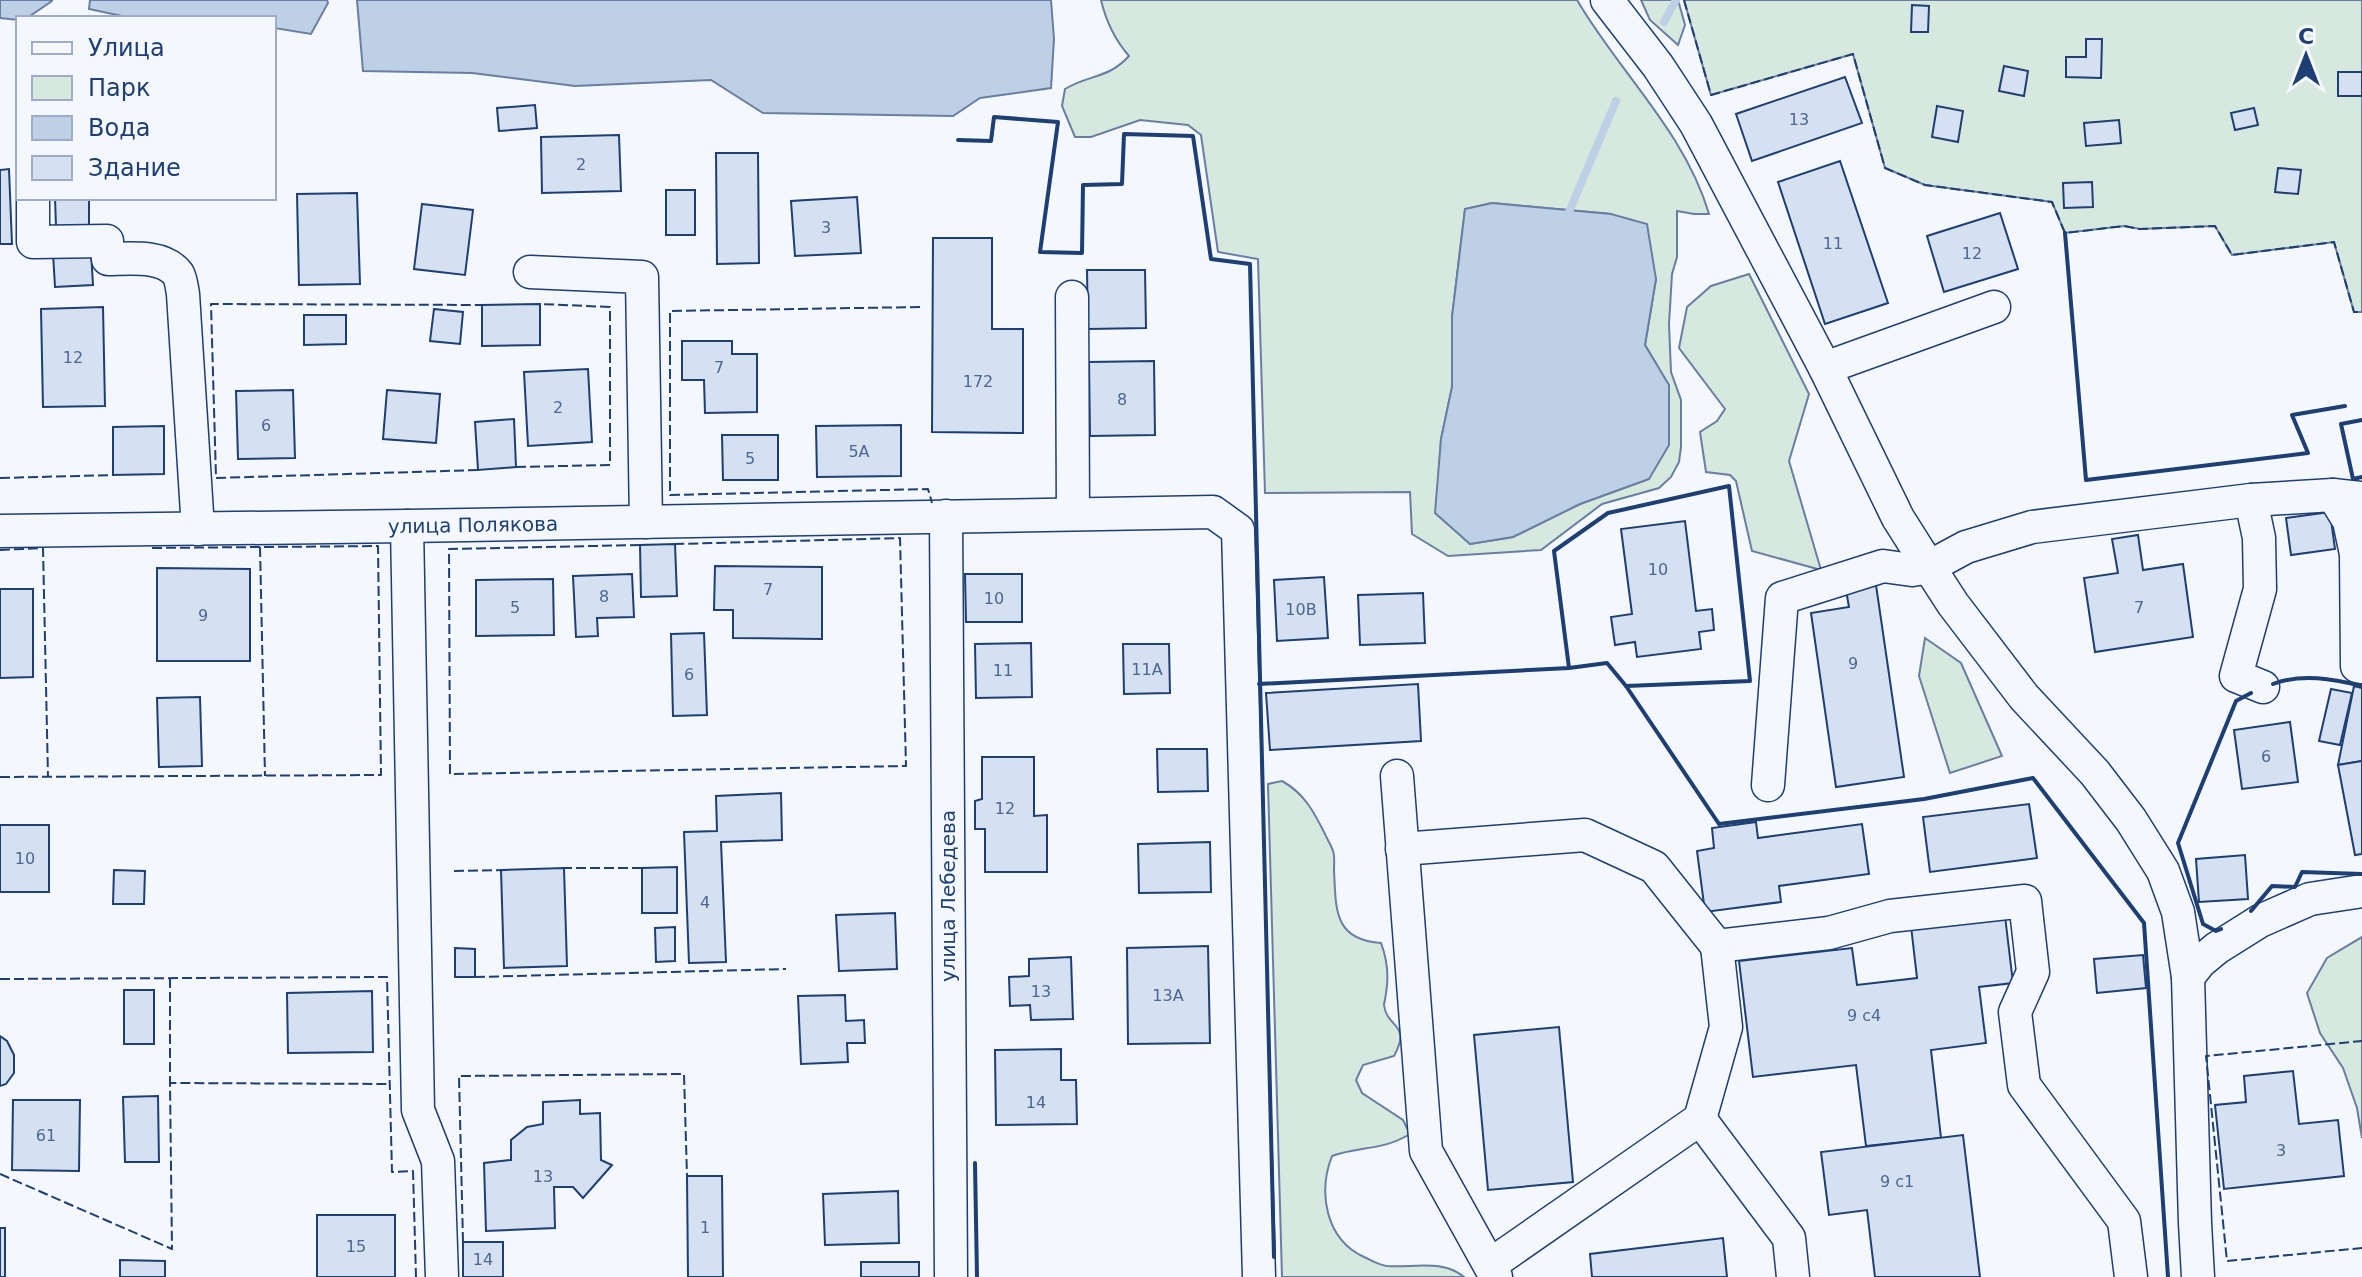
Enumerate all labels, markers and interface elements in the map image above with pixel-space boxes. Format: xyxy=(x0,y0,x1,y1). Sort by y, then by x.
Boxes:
legend xyxy=(16,16,276,200)
north arrow xyxy=(2266,16,2346,96)
text: С xyxy=(2298,24,2314,49)
text: Улица xyxy=(88,34,165,62)
text: Парк xyxy=(88,74,150,102)
house number: 13 xyxy=(1789,110,1809,129)
text: Вода xyxy=(88,114,150,142)
text: Здание xyxy=(88,154,181,182)
house number: 2 xyxy=(576,155,586,174)
house number: 3 xyxy=(821,218,831,237)
house number: 11 xyxy=(1823,234,1843,253)
house number: 12 xyxy=(1962,244,1982,263)
house number: 12 xyxy=(63,348,83,367)
house number: 7 xyxy=(714,358,724,377)
house number: 172 xyxy=(963,372,993,391)
house number: 8 xyxy=(1117,390,1127,409)
house number: 2 xyxy=(553,398,563,417)
house number: 6 xyxy=(261,416,271,435)
house number: 5А xyxy=(848,442,870,461)
house number: 5 xyxy=(745,449,755,468)
street label: улица Полякова xyxy=(388,512,558,538)
house number: 10 xyxy=(1648,560,1668,579)
house number: 7 xyxy=(763,580,773,599)
house number: 8 xyxy=(599,587,609,606)
house number: 10 xyxy=(984,589,1004,608)
house number: 5 xyxy=(510,598,520,617)
house number: 7 xyxy=(2134,598,2144,617)
house number: 10В xyxy=(1285,600,1317,619)
house number: 9 xyxy=(198,606,208,625)
house number: 9 xyxy=(1848,654,1858,673)
house number: 11А xyxy=(1131,660,1163,679)
house number: 11 xyxy=(993,661,1013,680)
house number: 6 xyxy=(684,665,694,684)
house number: 6 xyxy=(2261,747,2271,766)
house number: 12 xyxy=(995,799,1015,818)
street label: улица Лебедева xyxy=(936,810,960,982)
house number: 10 xyxy=(15,849,35,868)
house number: 4 xyxy=(700,893,710,912)
house number: 13 xyxy=(1031,982,1051,1001)
house number: 13А xyxy=(1152,986,1184,1005)
house number: 9 c4 xyxy=(1847,1006,1881,1025)
house number: 14 xyxy=(1026,1093,1046,1112)
house number: 61 xyxy=(36,1126,56,1145)
house number: 3 xyxy=(2276,1141,2286,1160)
house number: 13 xyxy=(533,1167,553,1186)
house number: 9 c1 xyxy=(1880,1172,1914,1191)
house number: 1 xyxy=(700,1218,710,1237)
house number: 15 xyxy=(346,1237,366,1256)
house number: 14 xyxy=(473,1250,493,1269)

